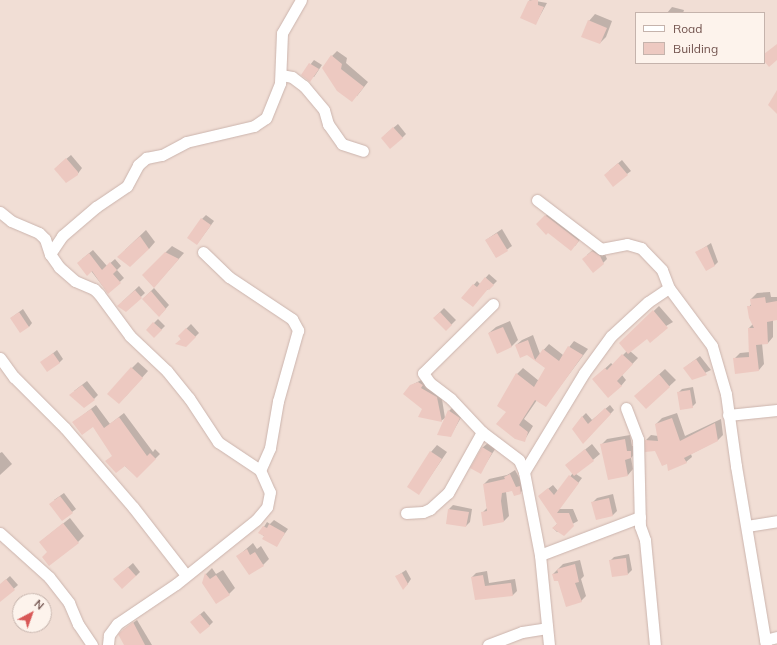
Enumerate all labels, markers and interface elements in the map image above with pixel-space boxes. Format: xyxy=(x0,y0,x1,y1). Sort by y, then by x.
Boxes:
legend xyxy=(635,12,765,64)
text: Road xyxy=(673,21,702,36)
text: Building xyxy=(673,41,718,56)
north arrow xyxy=(12,593,52,633)
text: N xyxy=(31,597,47,613)

